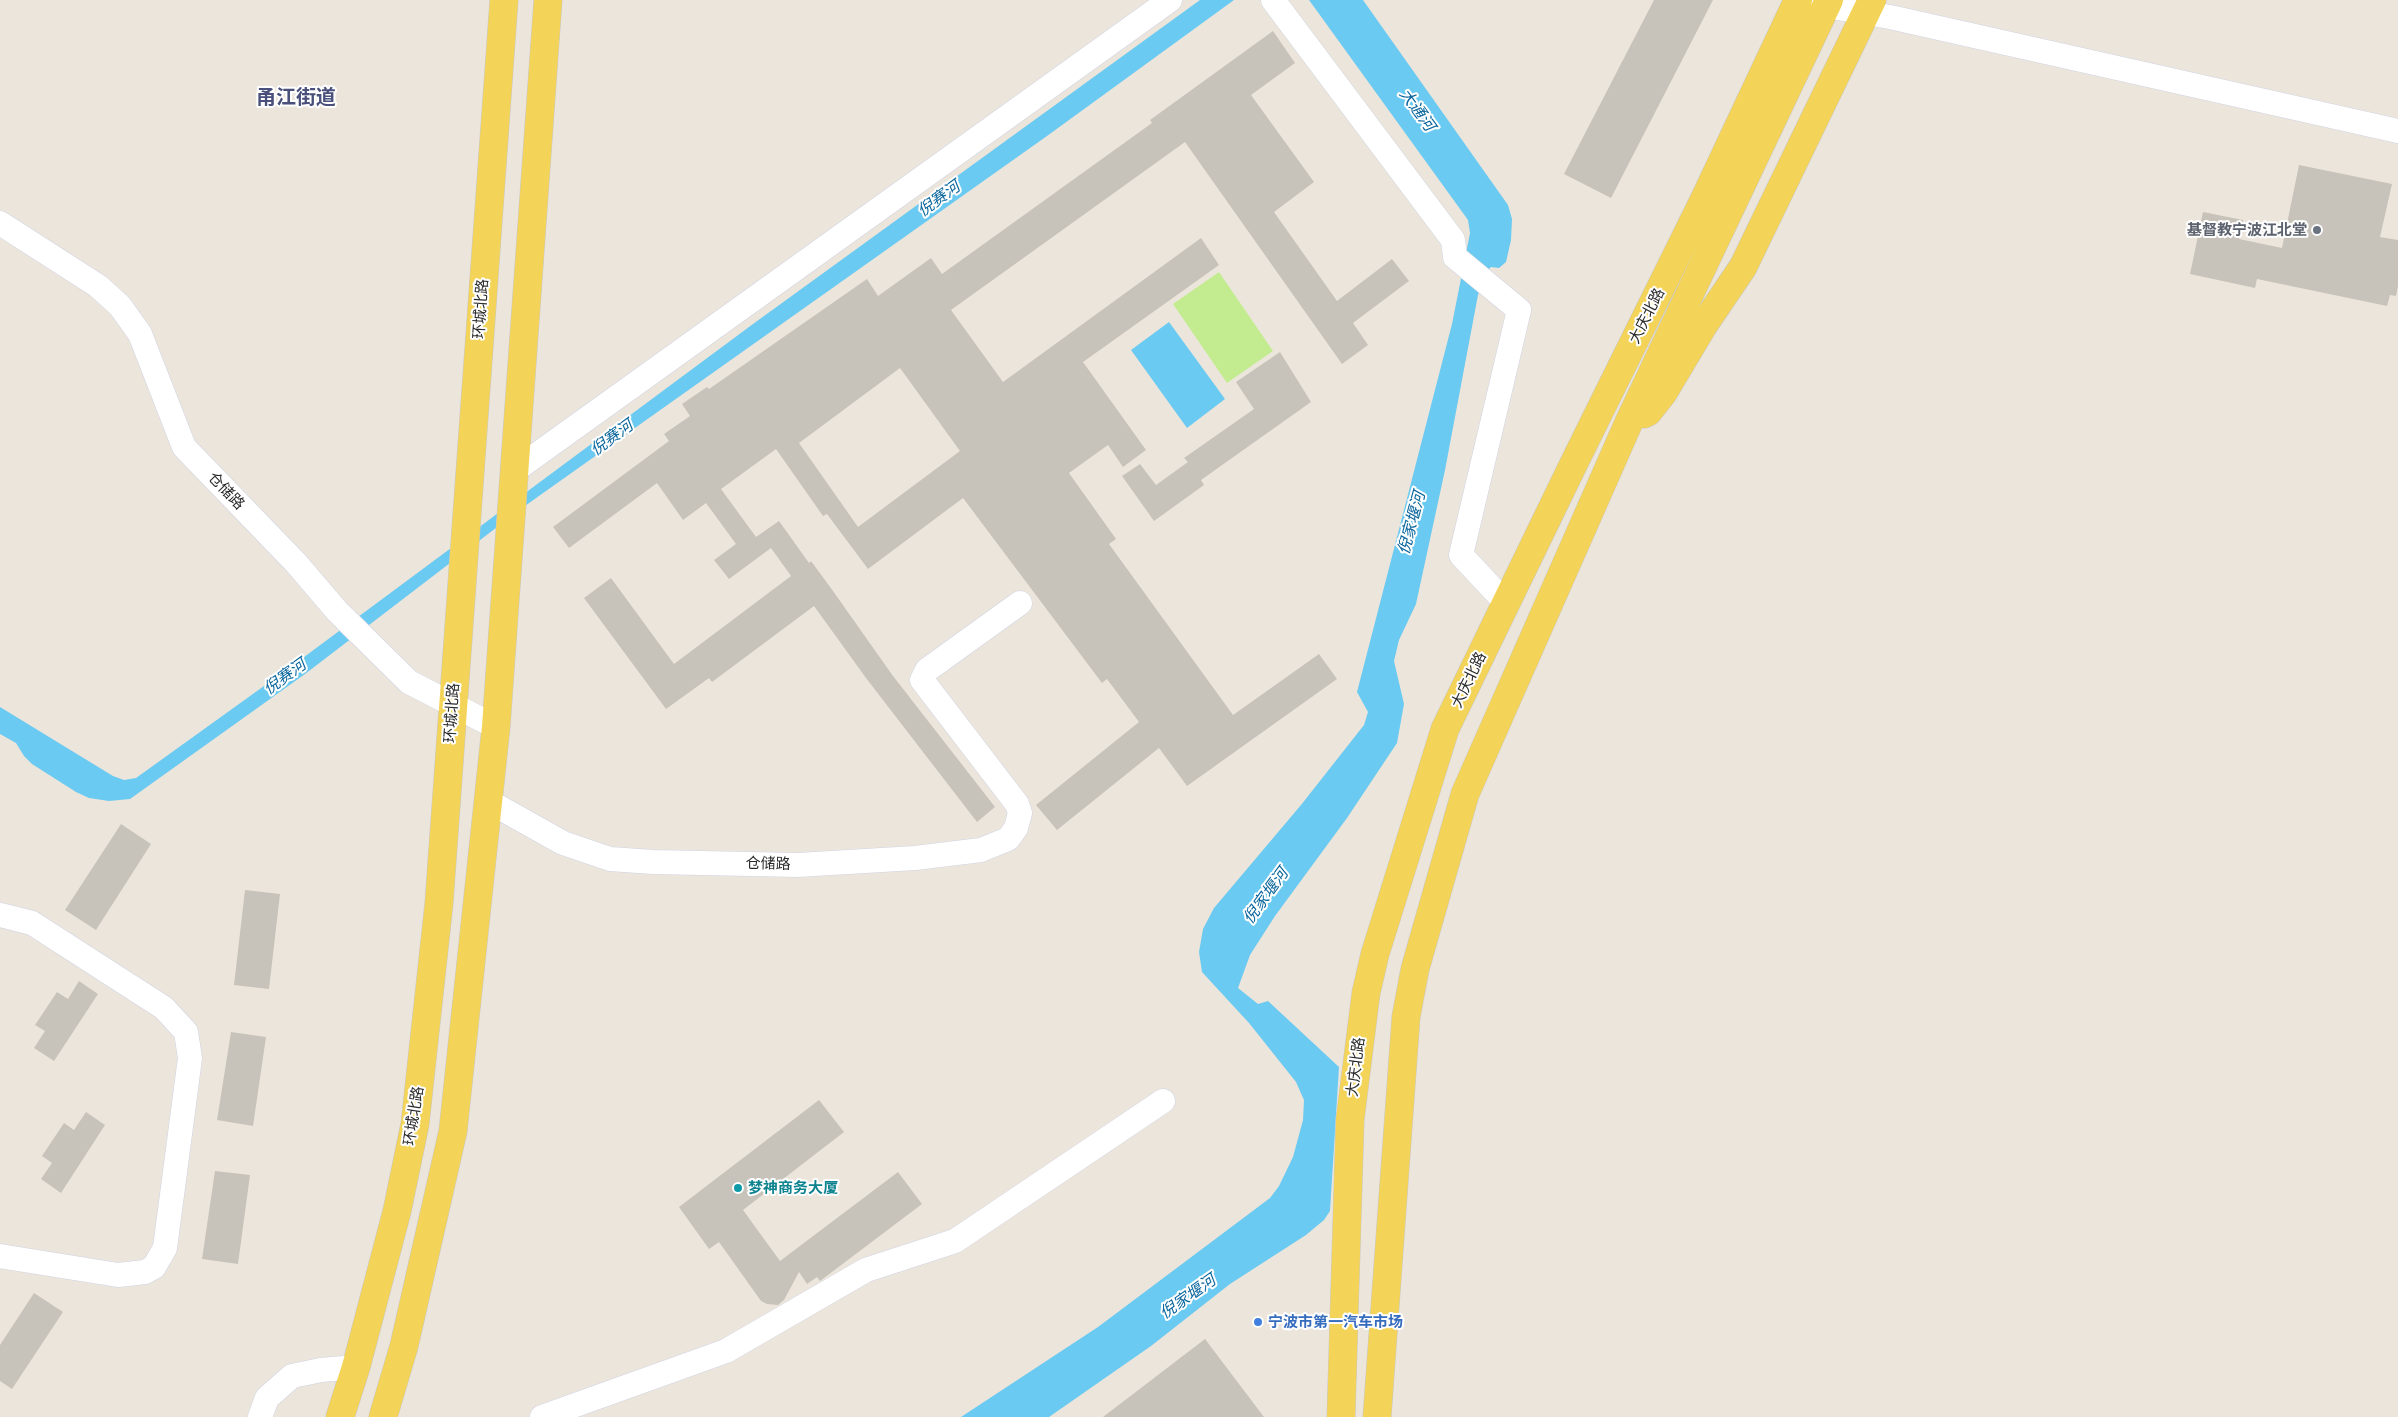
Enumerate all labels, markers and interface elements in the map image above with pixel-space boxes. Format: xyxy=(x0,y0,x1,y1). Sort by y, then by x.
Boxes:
water label: 大通河 xyxy=(1395,85,1439,135)
district label: 甬江街道 xyxy=(256,86,336,110)
water label: 倪赛河 xyxy=(914,177,964,221)
place label: 基督教宁波江北堂 xyxy=(2187,221,2307,239)
marker: 基督教宁波江北堂 xyxy=(2311,224,2323,236)
street label: 环城北路 xyxy=(470,278,492,340)
street label: 大庆北路 xyxy=(1625,285,1669,347)
water label: 倪赛河 xyxy=(587,416,637,460)
street label: 仓储路 xyxy=(204,469,248,513)
water label: 倪家堰河 xyxy=(1394,490,1430,556)
street label: 大庆北路 xyxy=(1448,649,1490,711)
water label: 倪赛河 xyxy=(260,655,310,699)
street label: 环城北路 xyxy=(441,682,463,744)
street label: 仓储路 xyxy=(745,855,791,873)
water label: 倪家堰河 xyxy=(1239,864,1293,928)
street label: 大庆北路 xyxy=(1343,1036,1369,1098)
street label: 环城北路 xyxy=(400,1085,428,1147)
place label: 梦神商务大厦 xyxy=(748,1179,838,1197)
marker: 梦神商务大厦 xyxy=(732,1182,744,1194)
water label: 倪家堰河 xyxy=(1156,1271,1220,1323)
place label: 宁波市第一汽车市场 xyxy=(1268,1313,1403,1331)
marker: 宁波市第一汽车市场 xyxy=(1252,1316,1264,1328)

